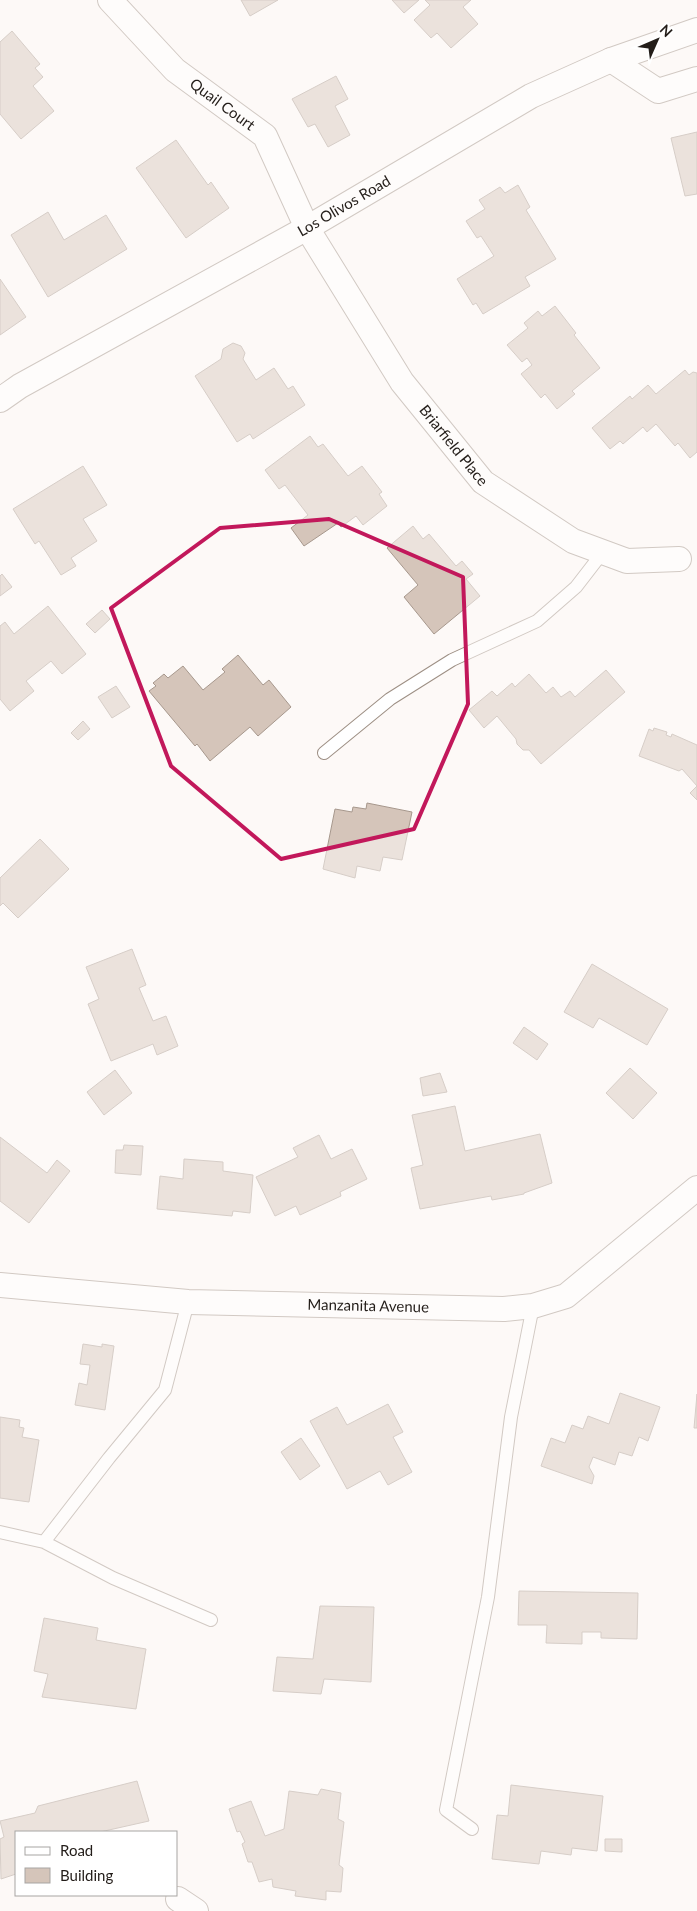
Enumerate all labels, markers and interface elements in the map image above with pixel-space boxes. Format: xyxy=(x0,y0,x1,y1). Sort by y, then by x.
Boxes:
north arrow xyxy=(632,15,682,65)
text: N xyxy=(657,21,676,40)
street label: Quail Court xyxy=(187,74,259,134)
street label: Los Olivos Road xyxy=(294,171,393,240)
street label: Briarfield Place xyxy=(416,401,492,489)
street label: Manzanita Avenue xyxy=(307,1295,429,1315)
legend xyxy=(15,1831,178,1896)
text: Road xyxy=(60,1841,93,1859)
text: Building xyxy=(60,1866,113,1884)

